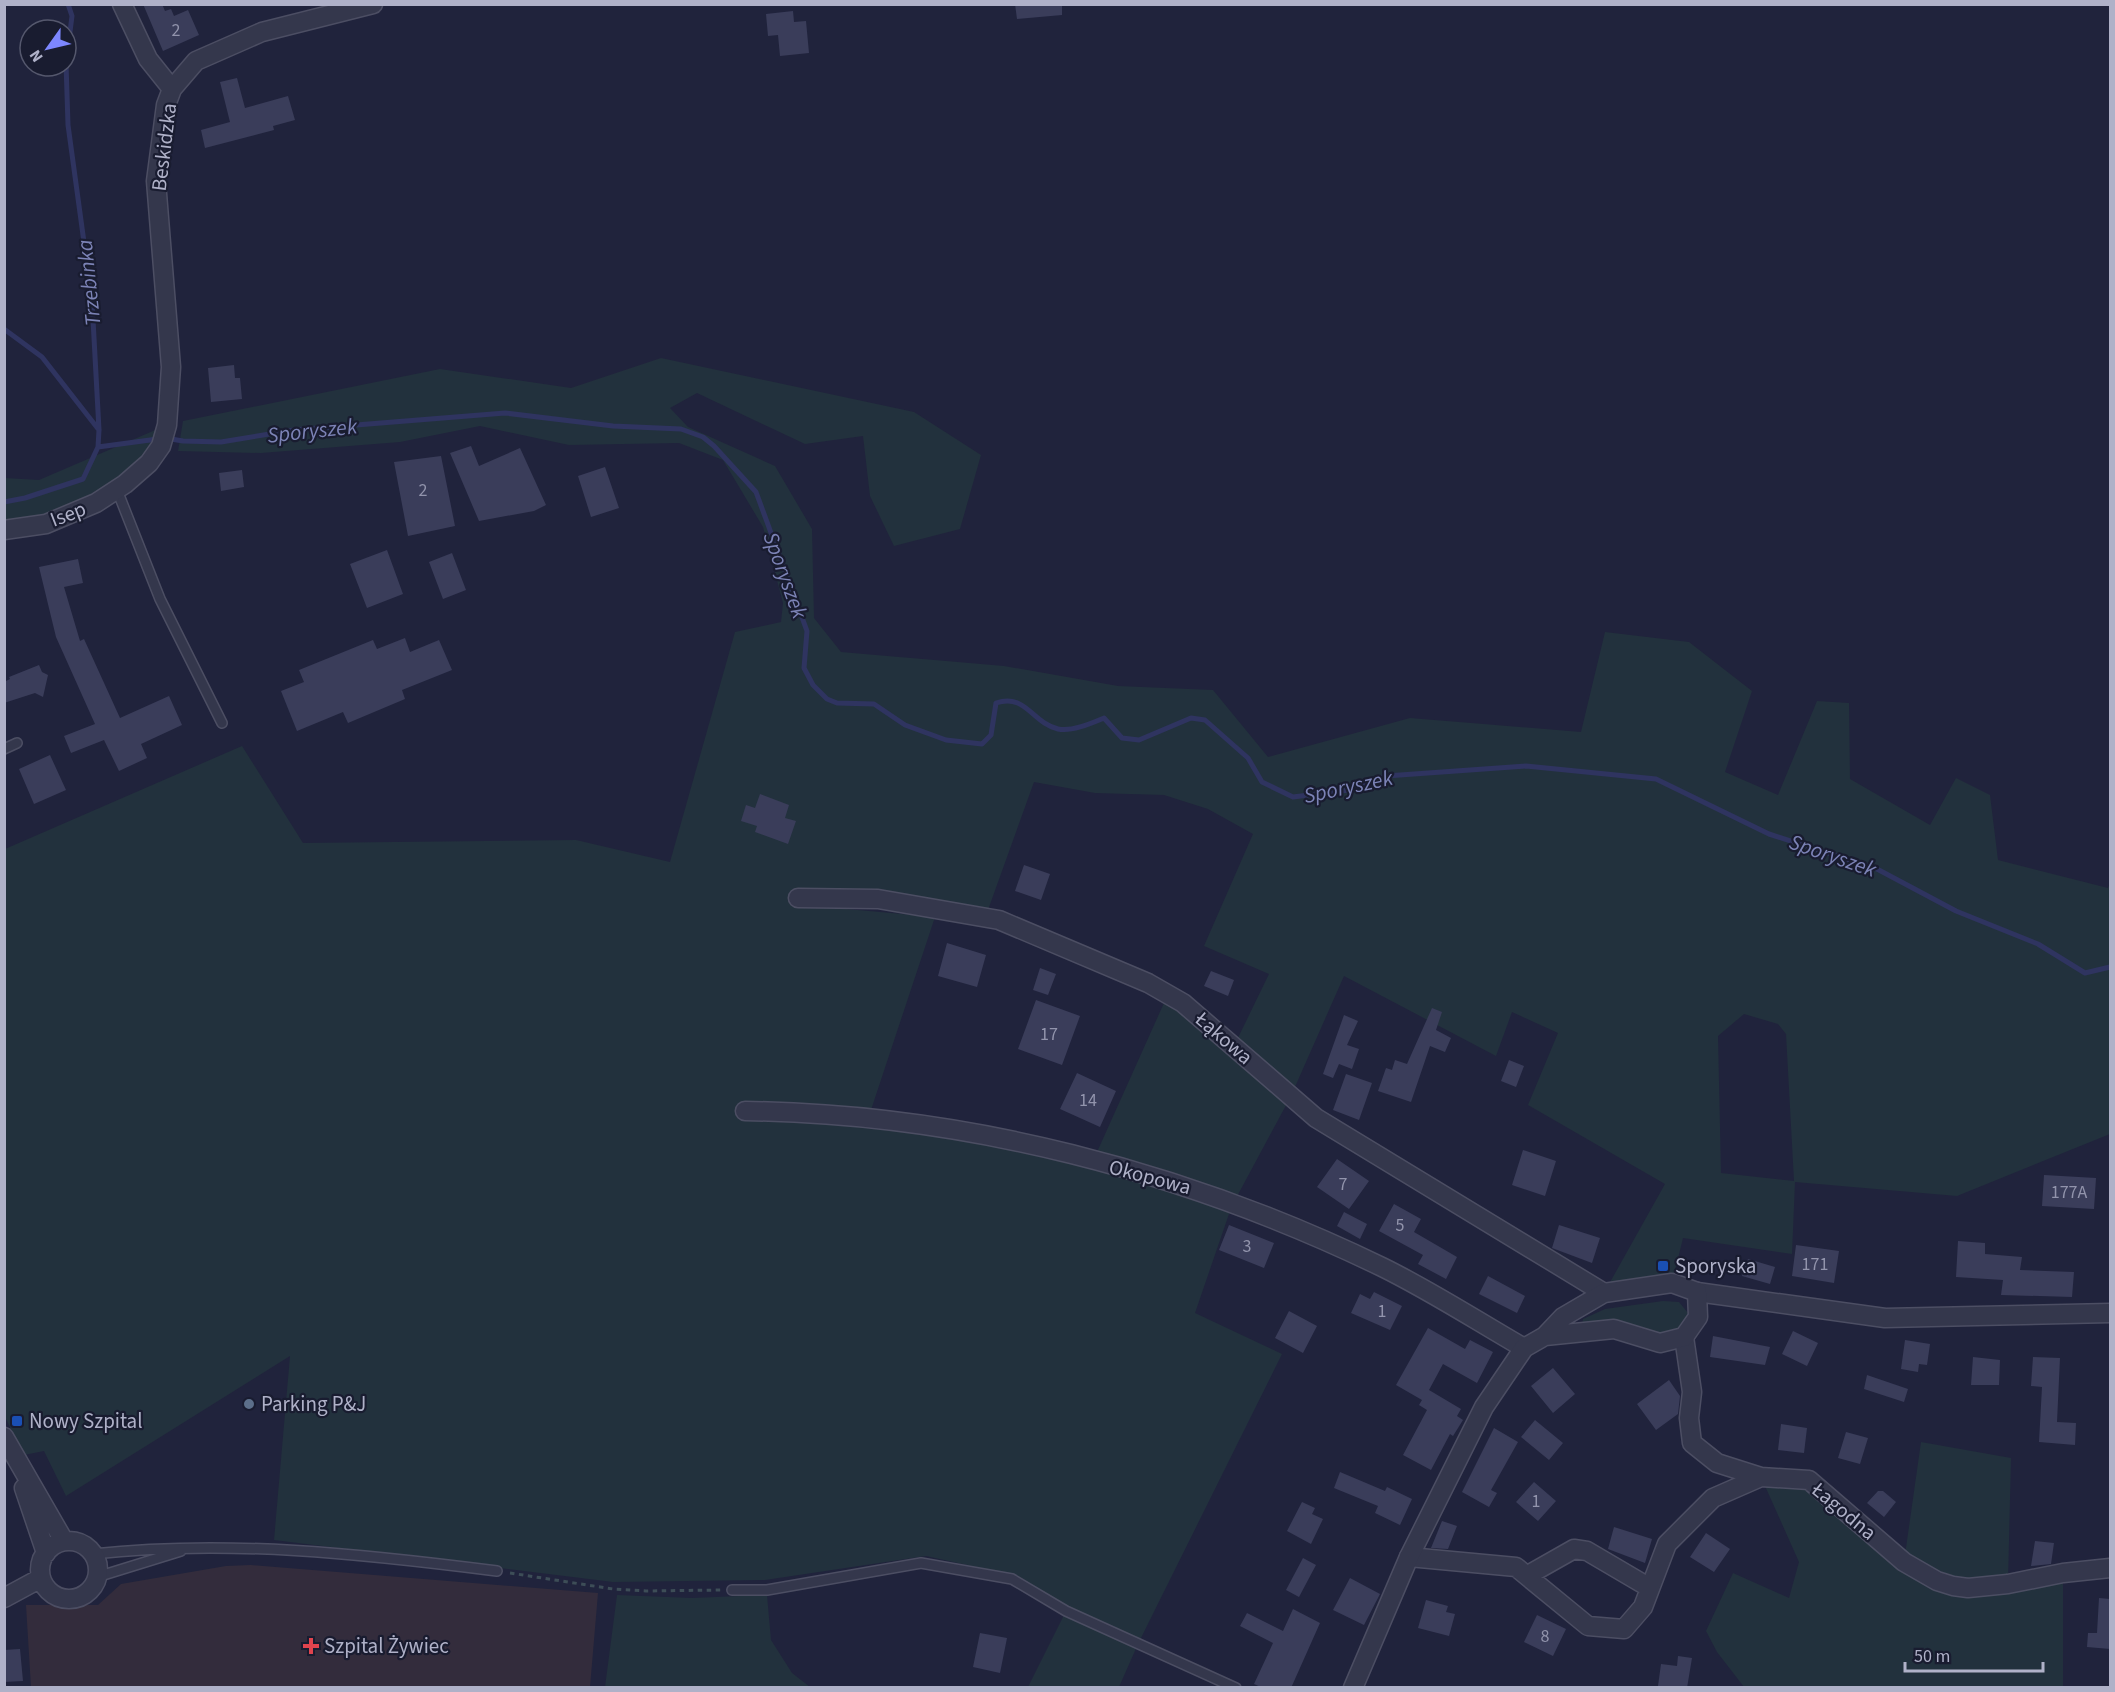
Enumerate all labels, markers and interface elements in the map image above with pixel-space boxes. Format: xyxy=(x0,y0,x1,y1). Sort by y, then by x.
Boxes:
north arrow xyxy=(18,18,78,78)
house number: 2 xyxy=(172,18,181,43)
text: N xyxy=(24,45,48,66)
street label: Beskidzka xyxy=(144,101,184,193)
water label: Trzebinka xyxy=(69,238,109,328)
water label: Sporyszek xyxy=(265,410,359,452)
house number: 2 xyxy=(419,478,428,503)
street label: Isep xyxy=(46,493,90,535)
water label: Sporyszek xyxy=(755,527,816,624)
water label: Sporyszek xyxy=(1301,762,1396,812)
water label: Sporyszek xyxy=(1785,826,1881,886)
street label: Łąkowa xyxy=(1188,1004,1259,1072)
house number: 17 xyxy=(1040,1022,1058,1047)
house number: 14 xyxy=(1079,1088,1097,1113)
street label: Okopowa xyxy=(1106,1152,1194,1202)
house number: 7 xyxy=(1339,1172,1348,1197)
house number: 177A xyxy=(2051,1180,2088,1205)
house number: 5 xyxy=(1396,1213,1405,1238)
house number: 3 xyxy=(1243,1234,1252,1259)
place label: Sporyska xyxy=(1675,1251,1756,1281)
house number: 171 xyxy=(1802,1252,1828,1277)
marker: Sporyska xyxy=(1656,1259,1670,1273)
house number: 1 xyxy=(1378,1299,1386,1324)
place label: Parking P&J xyxy=(261,1389,366,1419)
marker: Parking P&J xyxy=(242,1397,256,1411)
place label: Nowy Szpital xyxy=(29,1406,143,1436)
marker: Nowy Szpital xyxy=(10,1414,24,1428)
street label: Łagodna xyxy=(1804,1474,1883,1547)
house number: 1 xyxy=(1532,1489,1540,1514)
house number: 8 xyxy=(1541,1624,1550,1649)
place label: Szpital Żywiec xyxy=(324,1631,449,1661)
scale bar xyxy=(1905,1635,2043,1673)
marker: Szpital Żywiec xyxy=(302,1637,320,1655)
text: 50 m xyxy=(1914,1644,1950,1669)

